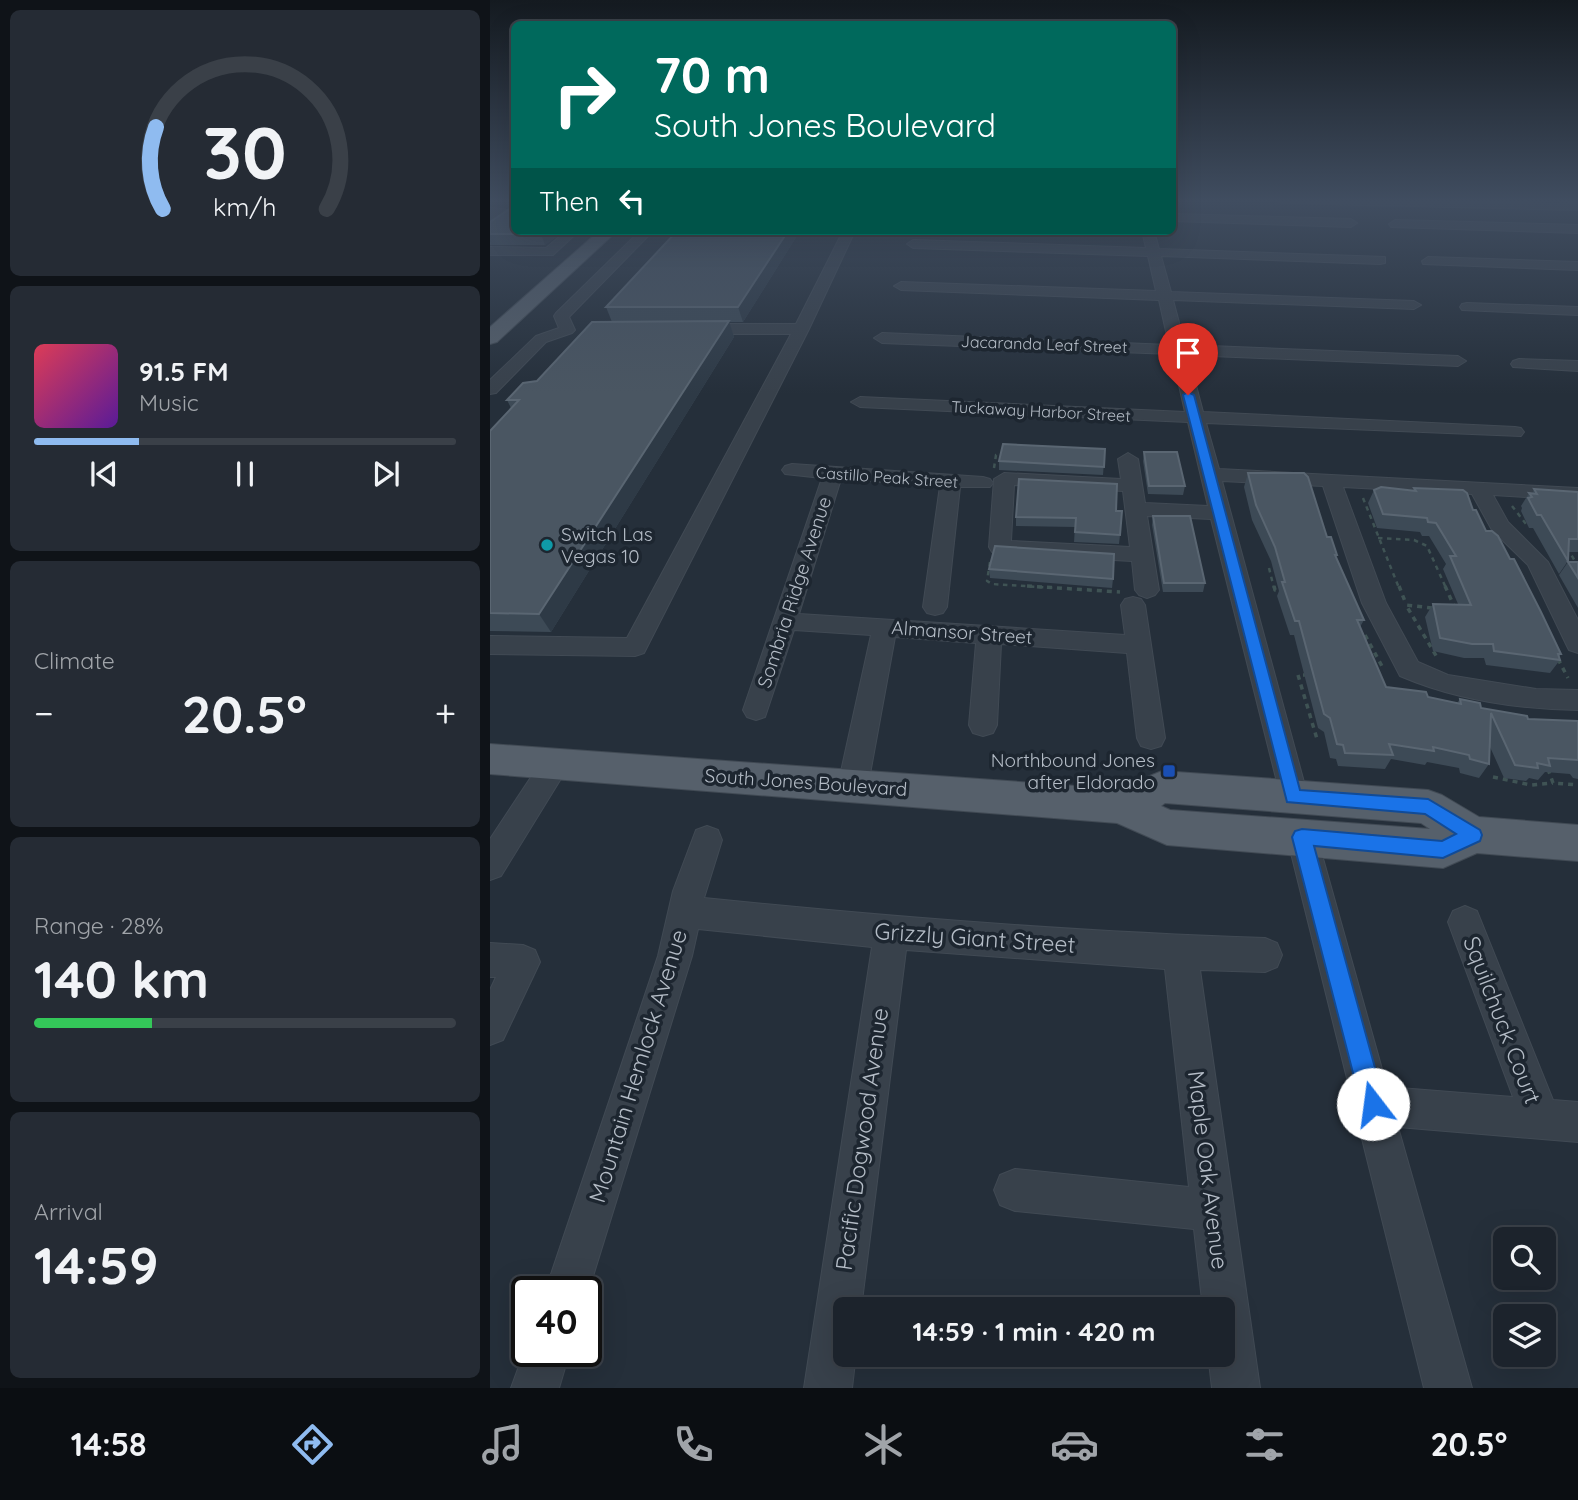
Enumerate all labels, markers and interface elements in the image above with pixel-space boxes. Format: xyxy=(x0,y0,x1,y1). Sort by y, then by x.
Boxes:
text: 70 m xyxy=(654,44,770,105)
icon: right xyxy=(539,49,630,140)
text: South Jones Boulevard xyxy=(654,105,996,145)
text: 30 xyxy=(203,106,287,197)
icon: left xyxy=(613,182,651,220)
text: Then xyxy=(539,185,599,218)
text: km/h xyxy=(213,191,277,222)
pin xyxy=(1158,323,1218,395)
street label: Jacaranda Leaf Street xyxy=(960,331,1128,357)
icon: arrive xyxy=(1169,334,1207,372)
text: 91.5 FM xyxy=(139,355,229,388)
text: Music xyxy=(139,388,199,417)
street label: Tuckaway Harbor Street xyxy=(951,396,1131,426)
icon: previous xyxy=(85,455,123,493)
icon: pause xyxy=(226,455,264,493)
icon: next xyxy=(367,455,405,493)
street label: Castillo Peak Street xyxy=(815,462,959,492)
street label: Sombria Ridge Avenue xyxy=(752,493,836,691)
place label: Switch Las Vegas 10 xyxy=(561,522,653,568)
marker: Switch Las Vegas 10 xyxy=(539,537,555,553)
street label: Almansor Street xyxy=(891,615,1033,649)
text: Climate xyxy=(34,646,115,675)
text: 20.5° xyxy=(182,681,307,746)
text: − xyxy=(34,689,54,737)
text: + xyxy=(435,689,456,737)
place label: Northbound Jones after Eldorado xyxy=(991,748,1155,794)
street label: South Jones Boulevard xyxy=(704,763,908,801)
marker: Northbound Jones after Eldorado xyxy=(1161,763,1177,779)
text: Range · 28% xyxy=(34,911,164,940)
street label: Grizzly Giant Street xyxy=(874,916,1077,959)
street label: Mountain Hemlock Avenue xyxy=(582,926,693,1206)
street label: Squilchuck Court xyxy=(1457,932,1548,1108)
text: 140 km xyxy=(34,946,209,1011)
street label: Pacific Dogwood Avenue xyxy=(829,1006,894,1272)
position arrow xyxy=(1336,1067,1410,1141)
street label: Maple Oak Avenue xyxy=(1182,1069,1235,1271)
text: Arrival xyxy=(34,1197,103,1226)
map controls xyxy=(1493,1227,1556,1367)
button: search xyxy=(1493,1227,1556,1290)
text: 14:59 xyxy=(34,1232,159,1297)
speed limit sign: 40 xyxy=(511,1276,602,1367)
button: layers xyxy=(1493,1304,1556,1367)
text: 14:59 · 1 min · 420 m xyxy=(912,1315,1156,1348)
icon: directions xyxy=(288,1420,337,1469)
icon: music xyxy=(478,1420,527,1469)
icon: phone xyxy=(669,1420,718,1469)
icon: climate xyxy=(859,1420,908,1469)
icon: car xyxy=(1050,1420,1099,1469)
icon: filters xyxy=(1240,1420,1289,1469)
text: 14:58 xyxy=(71,1424,147,1464)
text: 20.5° xyxy=(1430,1424,1507,1464)

